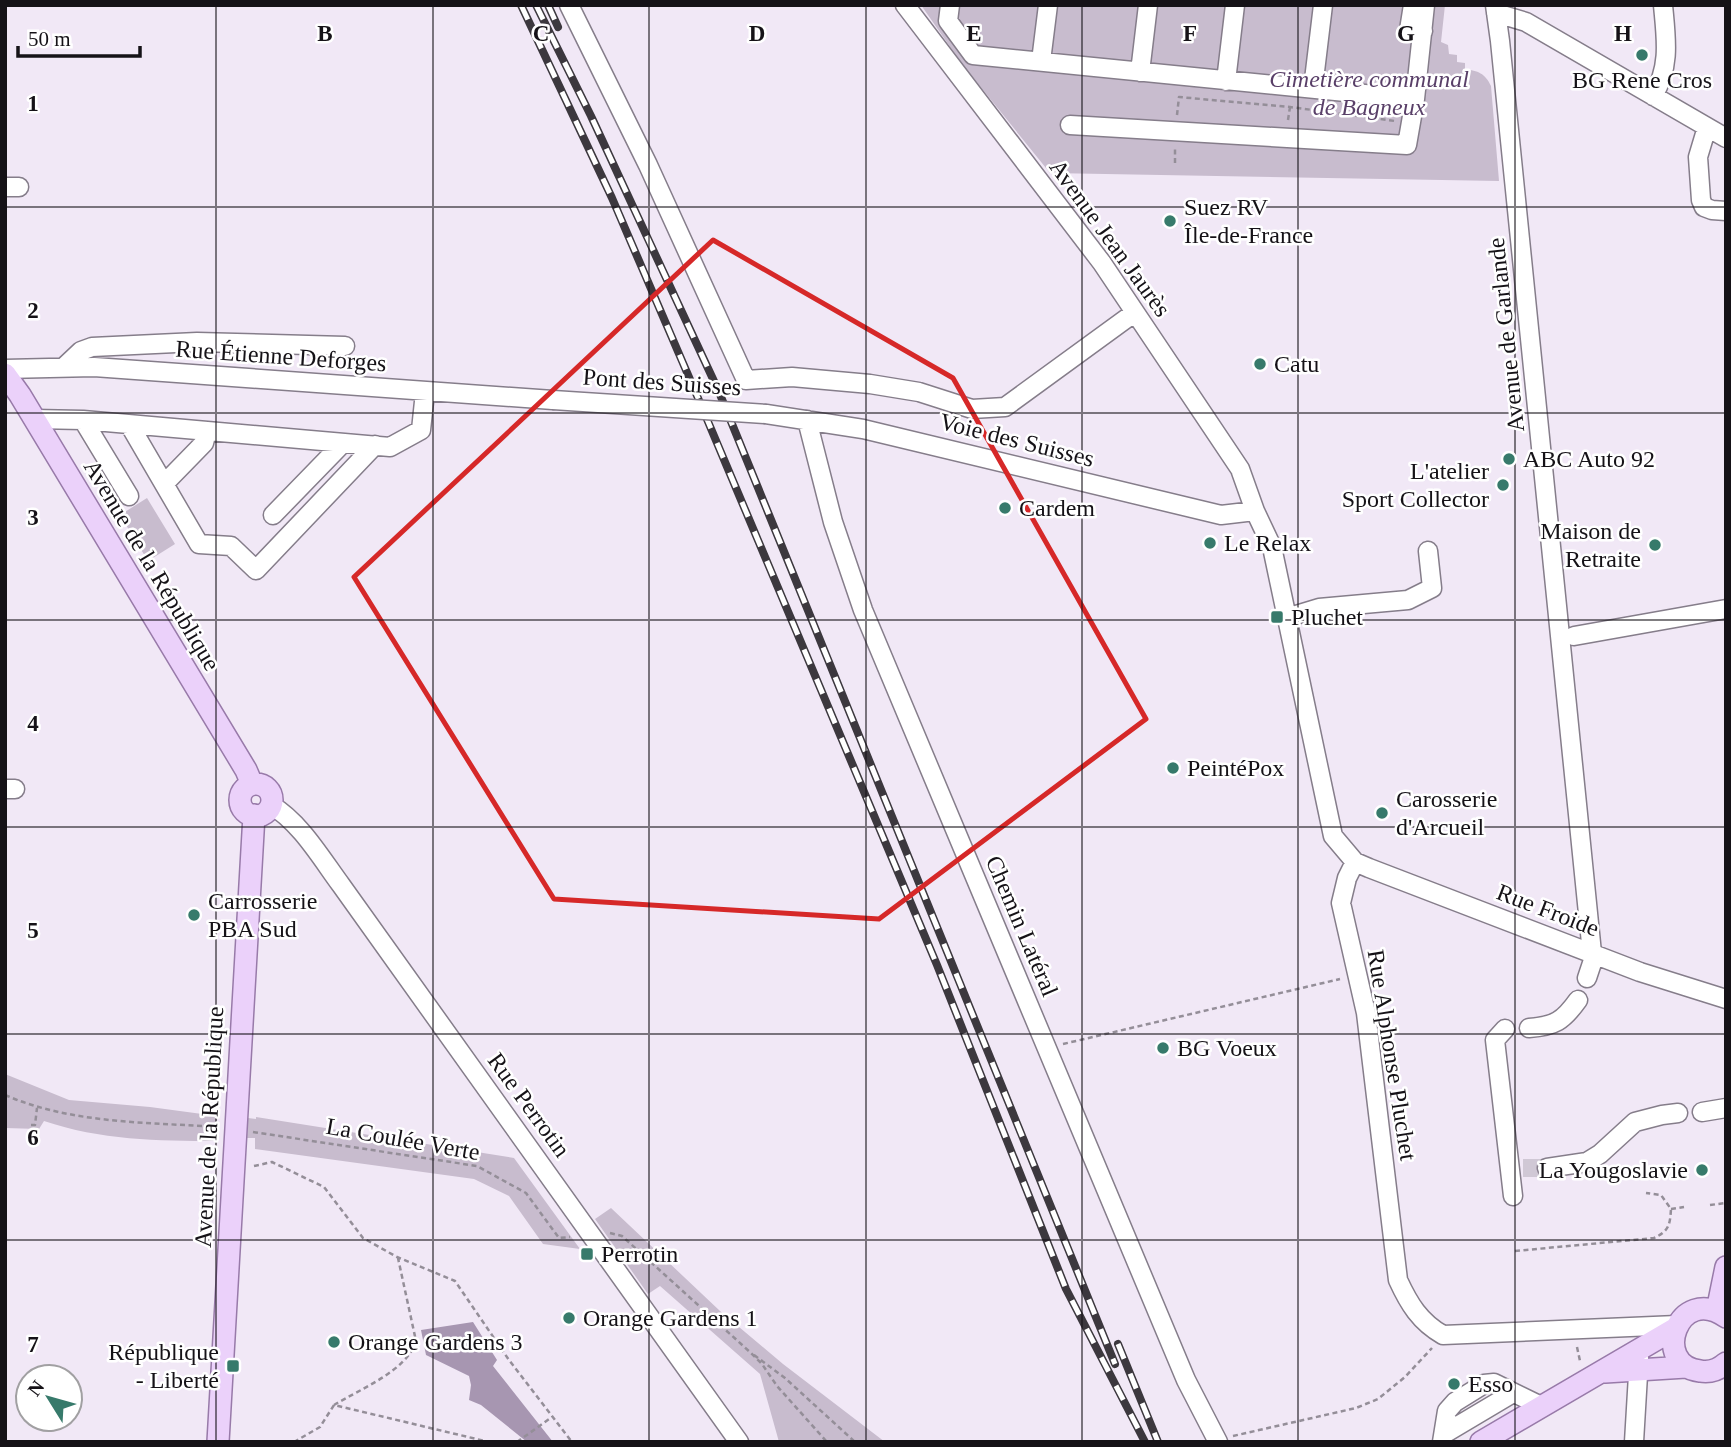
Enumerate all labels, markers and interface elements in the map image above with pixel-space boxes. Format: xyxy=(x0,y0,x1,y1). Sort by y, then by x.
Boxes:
scale bar xyxy=(18,14,140,58)
text: B xyxy=(317,21,333,46)
text: C xyxy=(533,21,549,46)
text: D xyxy=(749,21,765,46)
text: E xyxy=(966,21,982,46)
text: F xyxy=(1183,21,1197,46)
text: G xyxy=(1397,21,1415,46)
text: H xyxy=(1614,21,1632,46)
text: 50 m xyxy=(28,27,71,51)
marker: BG Rene Cros xyxy=(1634,47,1650,63)
park label: Cimetière communal de Bagneux xyxy=(1269,66,1469,120)
place label: BG Rene Cros xyxy=(1572,67,1712,93)
text: 1 xyxy=(27,91,39,116)
street label: Avenue Jean Jaurès xyxy=(1044,155,1176,321)
place label: Suez RV Île-de-France xyxy=(1184,194,1313,248)
marker: Suez RV Île-de-France xyxy=(1162,213,1178,229)
street label: Avenue de Garlande xyxy=(1483,236,1529,434)
text: 2 xyxy=(27,298,39,323)
street label: Rue Étienne Deforges xyxy=(175,336,387,376)
place label: Catu xyxy=(1274,351,1319,377)
marker: Catu xyxy=(1252,356,1268,372)
street label: Pont des Suisses xyxy=(582,363,742,401)
street label: Voie des Suisses xyxy=(937,408,1097,472)
place label: ABC Auto 92 xyxy=(1523,446,1655,472)
marker: ABC Auto 92 xyxy=(1501,451,1517,467)
street label: Avenue de la République xyxy=(79,455,225,675)
place label: L'atelier Sport Collector xyxy=(1342,458,1489,512)
marker: L'atelier Sport Collector xyxy=(1495,477,1511,493)
place label: Cardem xyxy=(1019,495,1095,521)
marker: Cardem xyxy=(997,500,1013,516)
text: 3 xyxy=(27,505,39,530)
place label: Maison de Retraite xyxy=(1540,518,1641,572)
place label: Le Relax xyxy=(1224,530,1311,556)
marker: Le Relax xyxy=(1202,535,1218,551)
marker: Maison de Retraite xyxy=(1647,537,1663,553)
place label: Pluchet xyxy=(1291,604,1363,630)
marker: Pluchet xyxy=(1269,609,1285,625)
text: 4 xyxy=(27,711,39,736)
place label: PeintéPox xyxy=(1187,755,1284,781)
marker: PeintéPox xyxy=(1165,760,1181,776)
place label: Carosserie d'Arcueil xyxy=(1396,786,1497,840)
marker: Carosserie d'Arcueil xyxy=(1374,805,1390,821)
street label: Chemin Latéral xyxy=(981,852,1063,1000)
street label: Rue Froide xyxy=(1493,879,1603,941)
place label: Carrosserie PBA Sud xyxy=(208,888,317,942)
marker: Carrosserie PBA Sud xyxy=(186,907,202,923)
text: 5 xyxy=(27,918,39,943)
street label: Rue Alphonse Pluchet xyxy=(1362,948,1422,1163)
street label: Avenue de la République xyxy=(190,1006,228,1248)
place label: BG Voeux xyxy=(1177,1035,1277,1061)
marker: BG Voeux xyxy=(1155,1040,1171,1056)
street label: Rue Perrotin xyxy=(483,1048,575,1162)
street label: La Coulée Verte xyxy=(324,1113,482,1165)
text: 6 xyxy=(27,1125,39,1150)
place label: La Yougoslavie xyxy=(1539,1157,1688,1183)
marker: La Yougoslavie xyxy=(1694,1162,1710,1178)
place label: Perrotin xyxy=(601,1241,678,1267)
marker: Perrotin xyxy=(579,1246,595,1262)
place label: Orange Gardens 1 xyxy=(583,1305,758,1331)
marker: Orange Gardens 1 xyxy=(561,1310,577,1326)
place label: Orange Gardens 3 xyxy=(348,1329,523,1355)
text: 7 xyxy=(27,1332,39,1357)
marker: Orange Gardens 3 xyxy=(326,1334,342,1350)
place label: République - Liberté xyxy=(108,1339,219,1393)
marker: République - Liberté xyxy=(225,1358,241,1374)
north arrow xyxy=(14,1363,84,1433)
place label: Esso xyxy=(1468,1371,1513,1397)
text: N xyxy=(23,1376,49,1400)
marker: Esso xyxy=(1446,1376,1462,1392)

